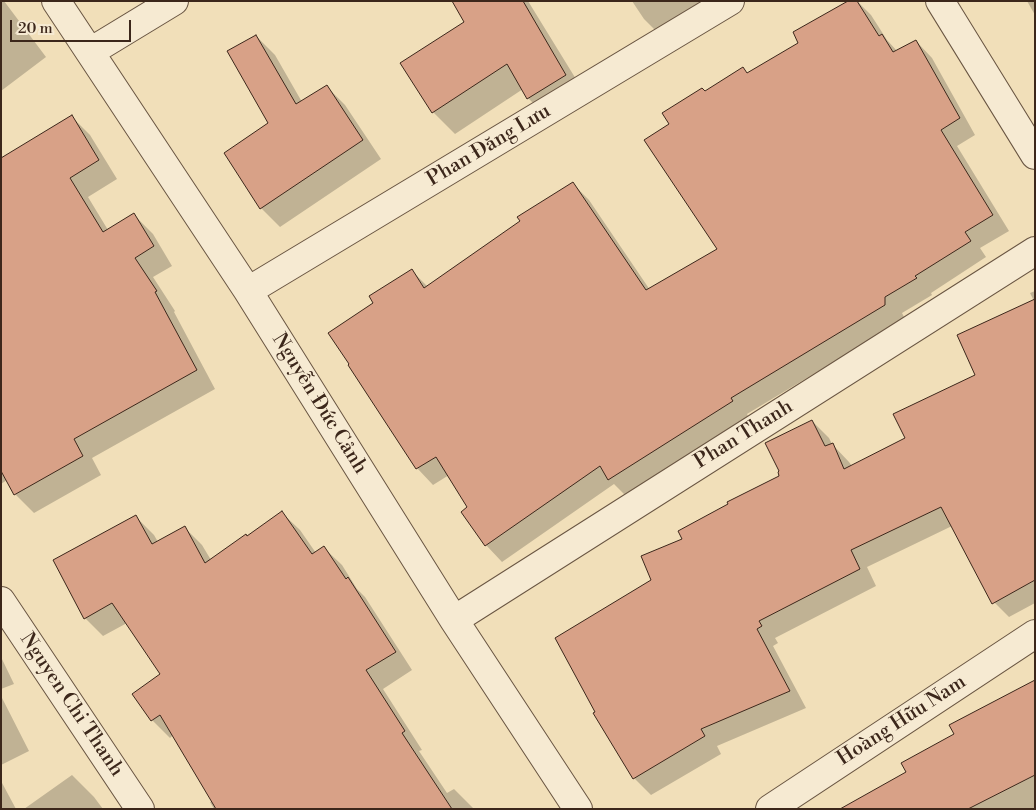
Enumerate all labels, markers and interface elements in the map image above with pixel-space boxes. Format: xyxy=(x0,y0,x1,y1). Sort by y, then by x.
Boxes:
scale bar xyxy=(12,10,134,42)
text: 20 m xyxy=(18,19,53,38)
street label: Phan Đăng Lưu xyxy=(423,100,555,192)
street label: Nguyễn Đức Cảnh xyxy=(266,329,372,479)
street label: Phan Thanh xyxy=(690,395,798,475)
street label: Nguyen Chi Thanh xyxy=(14,629,128,781)
street label: Hoàng Hữu Nam xyxy=(833,670,971,772)

